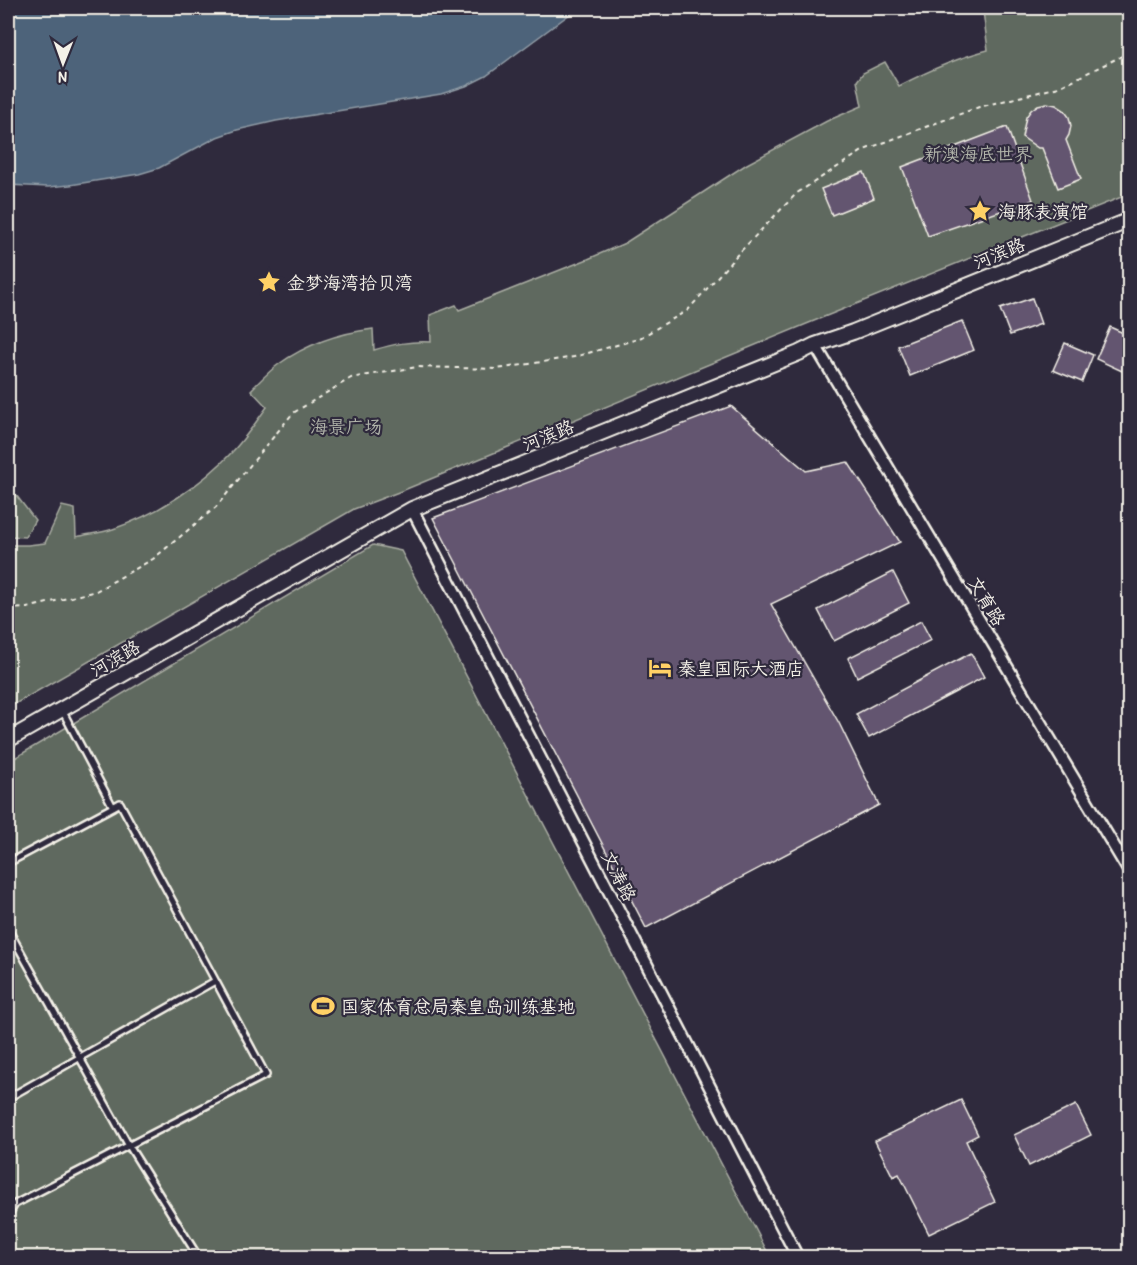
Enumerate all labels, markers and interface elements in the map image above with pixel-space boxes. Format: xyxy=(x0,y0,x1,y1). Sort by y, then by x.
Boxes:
north arrow xyxy=(33,33,93,93)
text: N xyxy=(58,67,67,89)
park label: 新澳海底世界 xyxy=(924,141,1032,166)
place icon: 海豚表演馆 xyxy=(967,198,993,224)
place label: 海豚表演馆 xyxy=(998,199,1088,224)
street label: 河滨路 xyxy=(969,231,1029,275)
place icon: 金梦海湾拾贝湾 xyxy=(256,269,282,295)
place label: 金梦海湾拾贝湾 xyxy=(287,270,413,295)
street label: 河滨路 xyxy=(518,413,578,457)
park label: 海景广场 xyxy=(310,414,382,439)
street label: 文育路 xyxy=(962,571,1012,631)
street label: 河滨路 xyxy=(85,634,145,682)
hotel icon: 秦皇国际大酒店 xyxy=(647,655,673,681)
place label: 秦皇国际大酒店 xyxy=(678,656,804,681)
street label: 文涛路 xyxy=(596,846,642,906)
sports icon: 国家体育总局秦皇岛训练基地 xyxy=(310,993,336,1019)
place label: 国家体育总局秦皇岛训练基地 xyxy=(341,994,575,1019)

